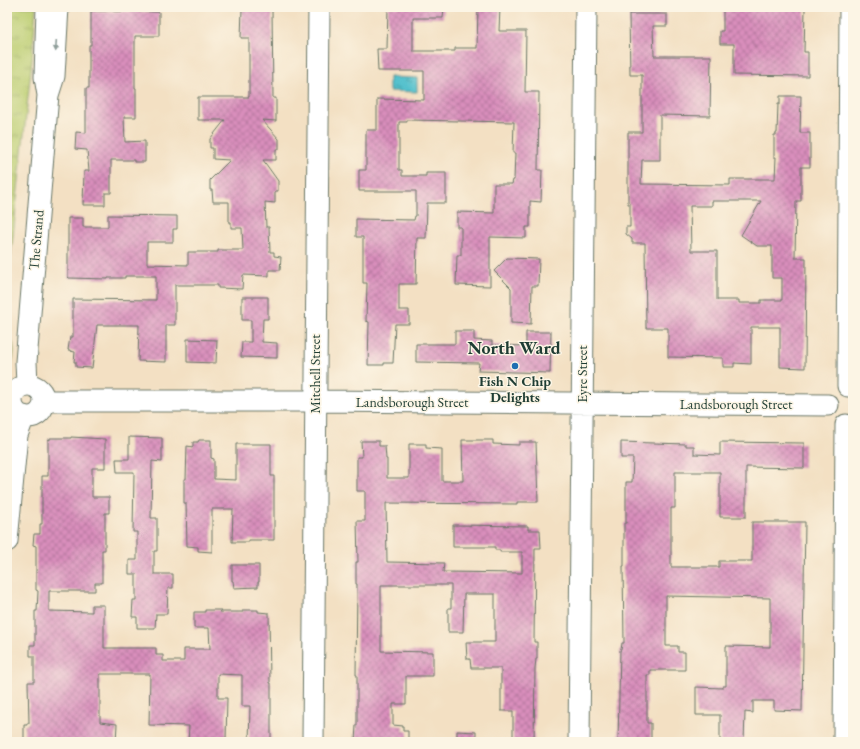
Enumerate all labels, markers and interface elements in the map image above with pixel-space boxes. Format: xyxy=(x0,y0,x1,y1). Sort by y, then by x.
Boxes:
one-way arrow xyxy=(52,40,59,52)
street label: The Strand xyxy=(24,208,48,271)
street label: Mitchell Street xyxy=(306,334,324,414)
district label: North Ward xyxy=(467,336,561,359)
street label: Eyre Street xyxy=(573,345,591,403)
marker: Fish N Chip Delights xyxy=(510,361,520,371)
place label: Fish N Chip Delights xyxy=(479,372,551,406)
street label: Landsborough Street xyxy=(356,393,469,411)
street label: Landsborough Street xyxy=(680,395,793,413)

